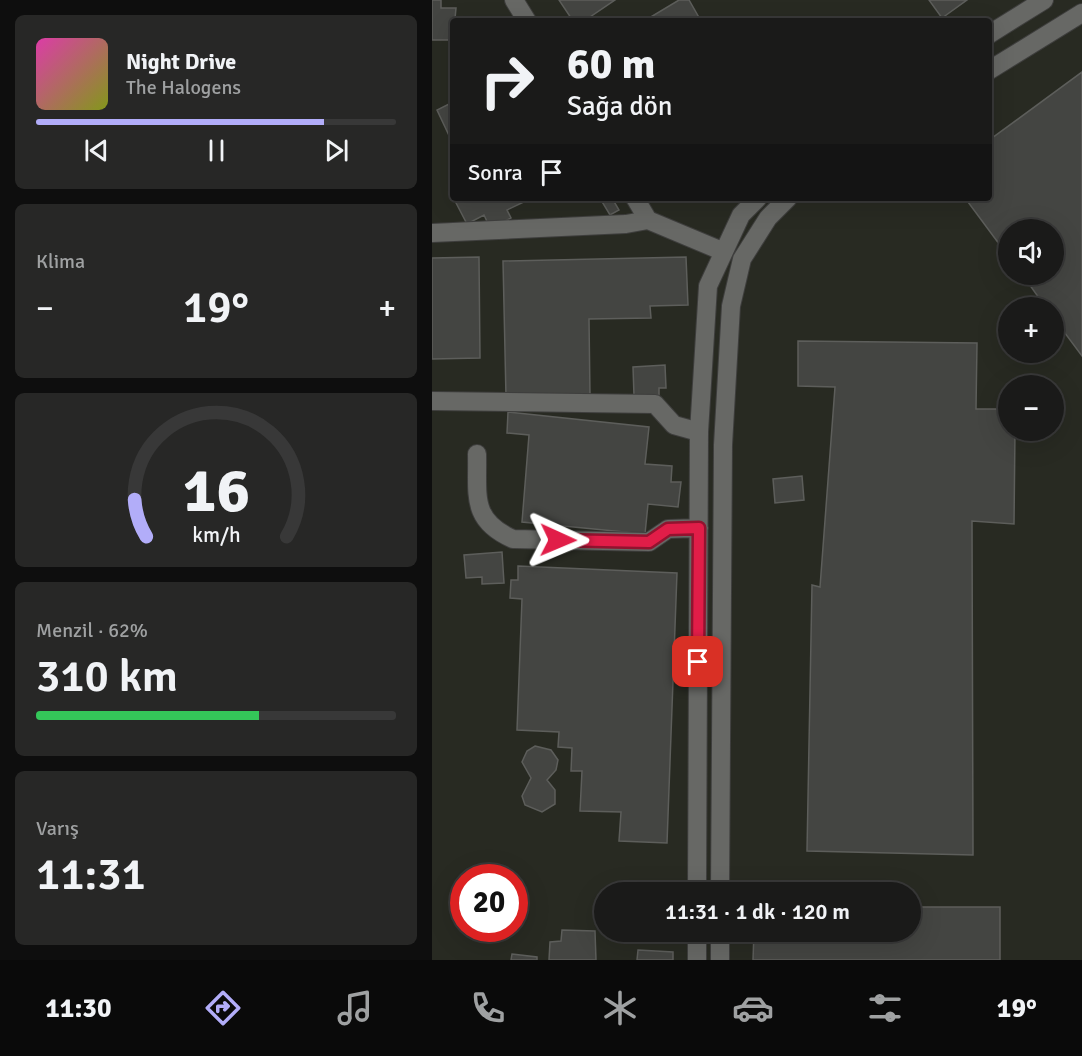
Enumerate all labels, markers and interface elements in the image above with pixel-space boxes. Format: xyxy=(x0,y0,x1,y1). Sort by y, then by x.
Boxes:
text: 60 m xyxy=(567,39,656,90)
icon: right xyxy=(468,42,546,120)
text: Night Drive xyxy=(126,48,236,75)
text: The Halogens xyxy=(126,75,241,100)
text: Sağa dön xyxy=(567,90,673,123)
icon: previous xyxy=(80,134,113,167)
icon: pause xyxy=(200,134,233,167)
icon: next xyxy=(320,134,353,167)
icon: arrive xyxy=(535,156,568,189)
text: Sonra xyxy=(468,159,523,186)
map controls xyxy=(998,219,1064,441)
button: sound xyxy=(998,219,1064,285)
text: Klima xyxy=(36,249,85,274)
text: 19° xyxy=(183,280,249,335)
text: − xyxy=(36,288,54,329)
text: + xyxy=(378,288,396,329)
button: + xyxy=(998,297,1064,363)
button: − xyxy=(998,375,1064,441)
text: 16 xyxy=(182,452,250,529)
position arrow xyxy=(526,508,590,572)
text: km/h xyxy=(192,522,240,548)
text: Menzil · 62% xyxy=(36,618,148,643)
pin xyxy=(672,636,723,687)
icon: arrive xyxy=(681,645,714,678)
text: 310 km xyxy=(36,649,178,704)
text: Varış xyxy=(36,816,79,841)
text: 11:31 xyxy=(36,847,146,902)
speed limit sign: 20 xyxy=(450,864,528,942)
text: 11:31 · 1 dk · 120 m xyxy=(665,898,850,925)
icon: directions xyxy=(202,987,244,1029)
icon: music xyxy=(334,987,376,1029)
icon: phone xyxy=(467,987,509,1029)
icon: climate xyxy=(599,987,641,1029)
icon: car xyxy=(732,987,774,1029)
icon: filters xyxy=(864,987,906,1029)
text: 11:30 xyxy=(45,992,112,1025)
text: 19° xyxy=(997,992,1037,1025)

